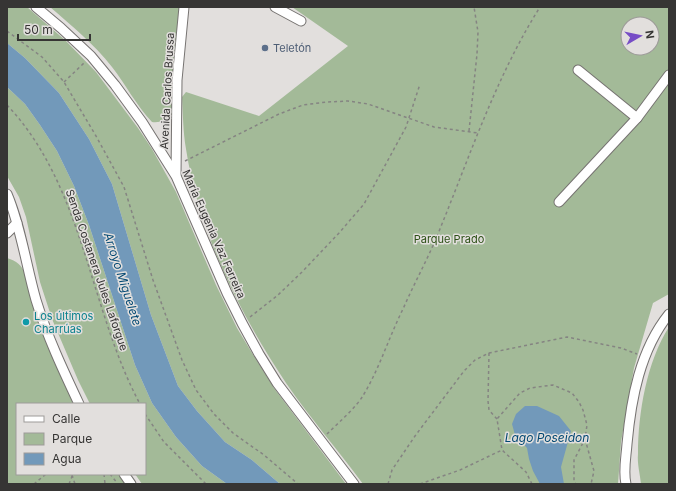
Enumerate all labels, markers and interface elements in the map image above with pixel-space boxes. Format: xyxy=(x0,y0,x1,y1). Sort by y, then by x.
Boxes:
scale bar xyxy=(18,16,90,42)
north arrow xyxy=(620,16,660,56)
text: 50 m xyxy=(24,22,53,37)
text: N xyxy=(642,29,657,40)
street label: Avenida Carlos Brussa xyxy=(157,32,177,150)
place label: Teletón xyxy=(273,41,311,55)
marker: Teletón xyxy=(260,43,270,53)
street label: María Eugenia Vaz Ferreira xyxy=(179,167,249,301)
street label: Senda Costanera Jules Laforgue xyxy=(63,187,131,353)
water label: Arroyo Miguelete xyxy=(101,230,145,328)
park label: Parque Prado xyxy=(414,232,485,246)
place label: Los últimos Charrúas xyxy=(34,309,94,336)
marker: Los últimos Charrúas xyxy=(21,317,31,327)
legend xyxy=(16,403,146,475)
text: Calle xyxy=(52,411,80,426)
water label: Lago Poseidon xyxy=(505,430,589,445)
text: Parque xyxy=(52,431,92,446)
text: Agua xyxy=(52,451,81,466)

